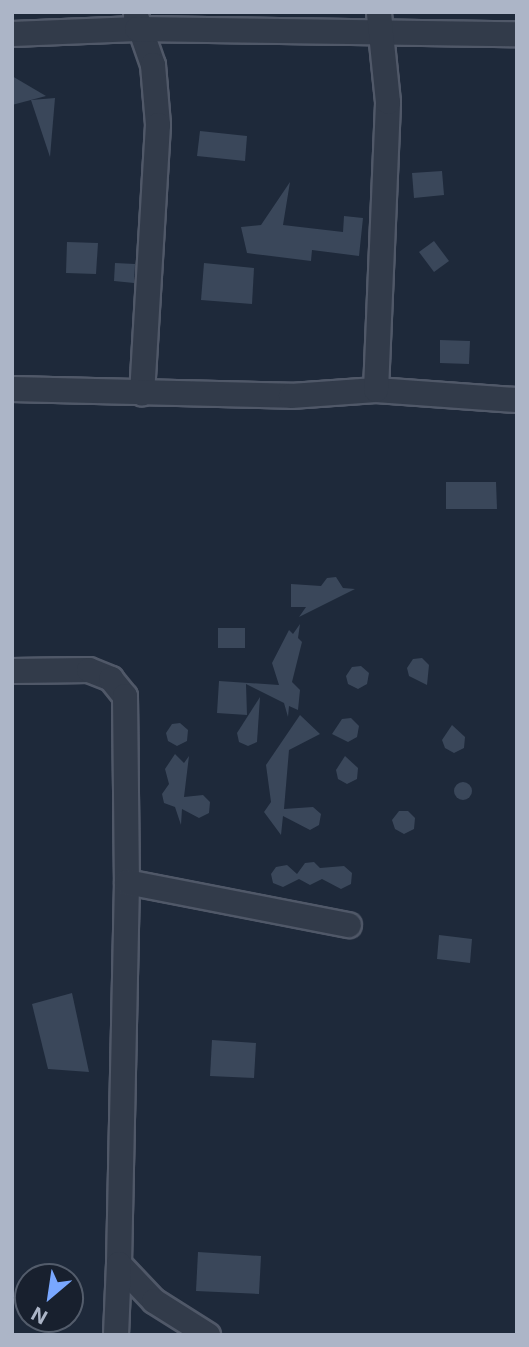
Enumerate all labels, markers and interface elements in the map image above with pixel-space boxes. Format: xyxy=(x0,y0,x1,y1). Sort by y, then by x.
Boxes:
north arrow xyxy=(14,1263,84,1333)
text: N xyxy=(28,1301,51,1329)

